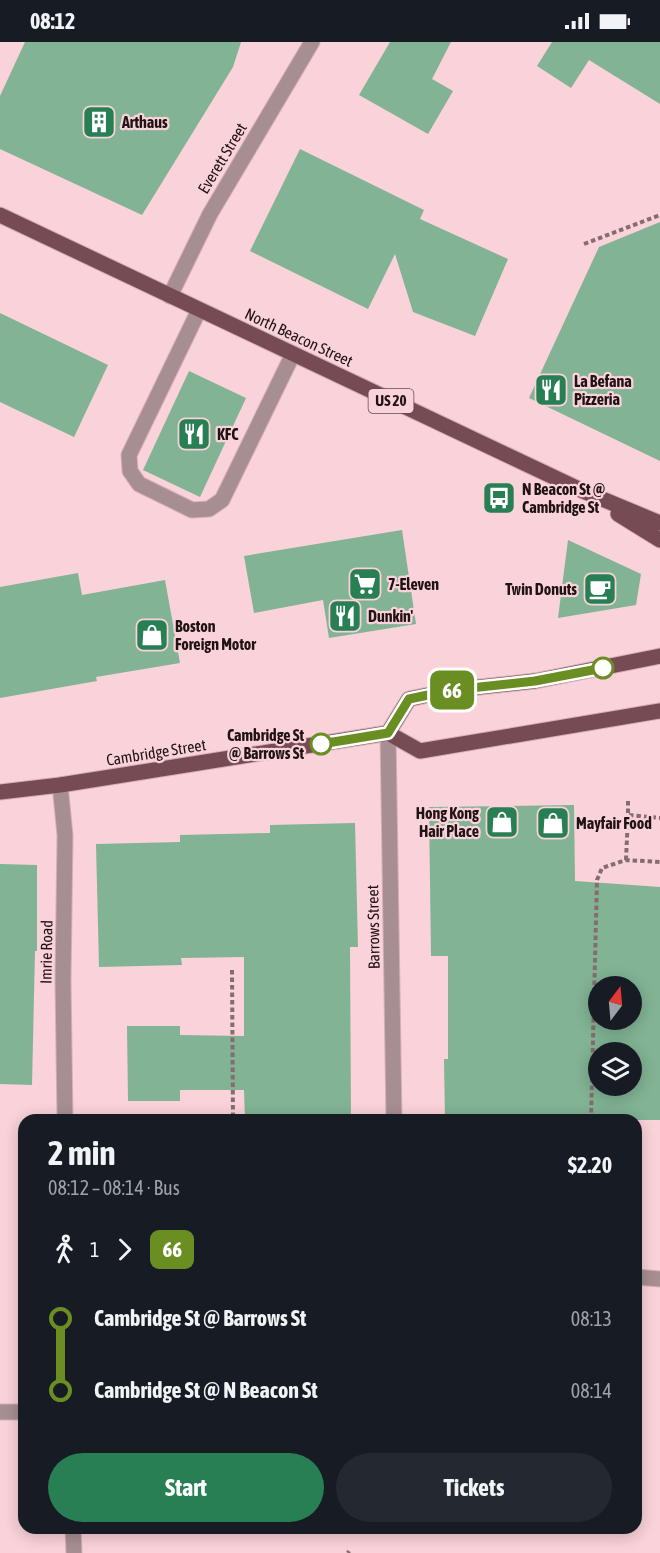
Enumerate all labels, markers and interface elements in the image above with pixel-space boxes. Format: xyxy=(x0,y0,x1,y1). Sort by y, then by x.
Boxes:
text: 08:12 xyxy=(30,8,75,34)
building icon: Arthaus xyxy=(81,104,117,140)
place label: Arthaus xyxy=(121,113,168,131)
street label: Everett Street xyxy=(194,119,250,197)
street label: North Beacon Street xyxy=(242,304,356,370)
restaurant icon: La Befana Pizzeria xyxy=(533,372,569,408)
place label: La Befana Pizzeria xyxy=(574,372,632,408)
road number: US 20 xyxy=(368,389,414,413)
restaurant icon: KFC xyxy=(176,416,212,452)
place label: KFC xyxy=(217,425,239,443)
bus stop icon: N Beacon St @ Cambridge St xyxy=(481,480,517,516)
place label: N Beacon St @ Cambridge St xyxy=(522,480,605,516)
supermarket icon: 7-Eleven xyxy=(347,566,383,602)
cafe icon: Twin Donuts xyxy=(582,571,618,607)
place label: 7-Eleven xyxy=(388,575,439,593)
place label: Twin Donuts xyxy=(505,580,577,598)
restaurant icon: Dunkin' xyxy=(327,598,363,634)
place label: Dunkin' xyxy=(368,607,414,625)
shop icon: Boston Foreign Motor xyxy=(134,617,170,653)
place label: Boston Foreign Motor xyxy=(175,617,256,653)
unlabelled marker xyxy=(592,657,614,679)
line badge: 66 xyxy=(425,670,479,710)
text: 66 xyxy=(442,678,462,702)
place label: Cambridge St @ Barrows St xyxy=(227,726,304,762)
marker: Cambridge St @ Barrows St xyxy=(310,733,332,755)
street label: Cambridge Street xyxy=(105,735,208,770)
place label: Hong Kong Hair Place xyxy=(416,804,479,840)
shop icon: Hong Kong Hair Place xyxy=(484,804,520,840)
shop icon: Mayfair Food xyxy=(535,805,571,841)
place label: Mayfair Food xyxy=(576,814,652,832)
street label: Barrows Street xyxy=(363,884,383,969)
street label: Imrie Road xyxy=(36,920,56,984)
north arrow xyxy=(588,976,642,1030)
map controls xyxy=(588,976,642,1096)
button: layers xyxy=(588,1042,642,1096)
text: 2 min xyxy=(48,1134,115,1172)
text: $2.20 xyxy=(568,1152,612,1178)
text: 08:12 – 08:14 · Bus xyxy=(48,1176,180,1199)
icon: walk xyxy=(48,1233,81,1266)
icon: forward xyxy=(108,1233,141,1266)
text: 66 xyxy=(162,1237,182,1261)
text: 1 xyxy=(90,1238,99,1261)
text: Cambridge St @ Barrows St xyxy=(94,1305,306,1331)
text: 08:13 xyxy=(571,1307,612,1330)
text: Cambridge St @ N Beacon St xyxy=(94,1377,318,1403)
text: 08:14 xyxy=(571,1379,612,1402)
button: Start xyxy=(48,1453,324,1522)
button: Tickets xyxy=(336,1453,612,1522)

